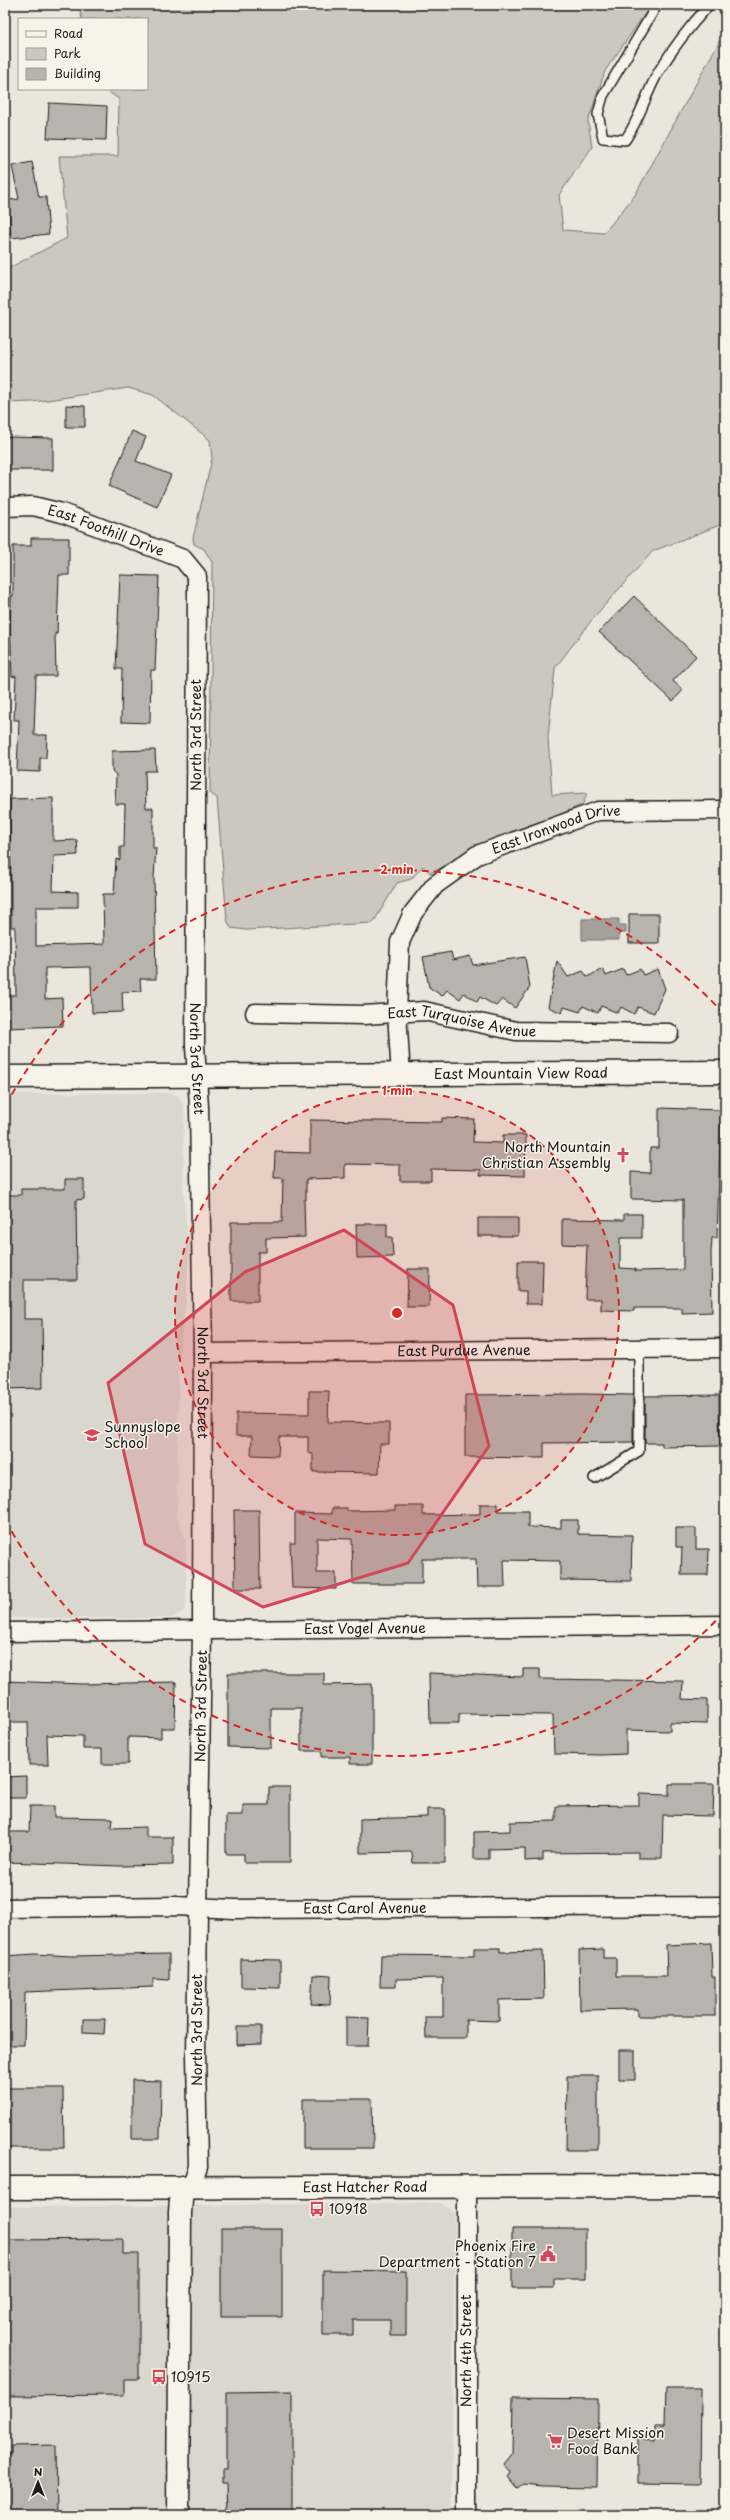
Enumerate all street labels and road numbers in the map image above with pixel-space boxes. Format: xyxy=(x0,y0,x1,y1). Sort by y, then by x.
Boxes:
street label: East Foothill Drive xyxy=(46,499,168,561)
street label: North 3rd Street xyxy=(185,679,206,791)
street label: East Ironwood Drive xyxy=(488,800,621,859)
street label: East Turquoise Avenue xyxy=(387,1000,537,1041)
street label: North 3rd Street xyxy=(185,1003,210,1115)
street label: East Mountain View Road xyxy=(434,1062,608,1084)
street label: North 3rd Street xyxy=(193,1326,214,1439)
street label: East Purdue Avenue xyxy=(397,1339,531,1361)
street label: East Vogel Avenue xyxy=(304,1617,426,1639)
street label: North 3rd Street xyxy=(189,1649,212,1762)
street label: East Carol Avenue xyxy=(303,1897,427,1919)
street label: North 3rd Street xyxy=(186,1974,207,2086)
street label: East Hatcher Road xyxy=(303,2176,427,2197)
street label: North 4th Street xyxy=(455,2294,476,2407)

